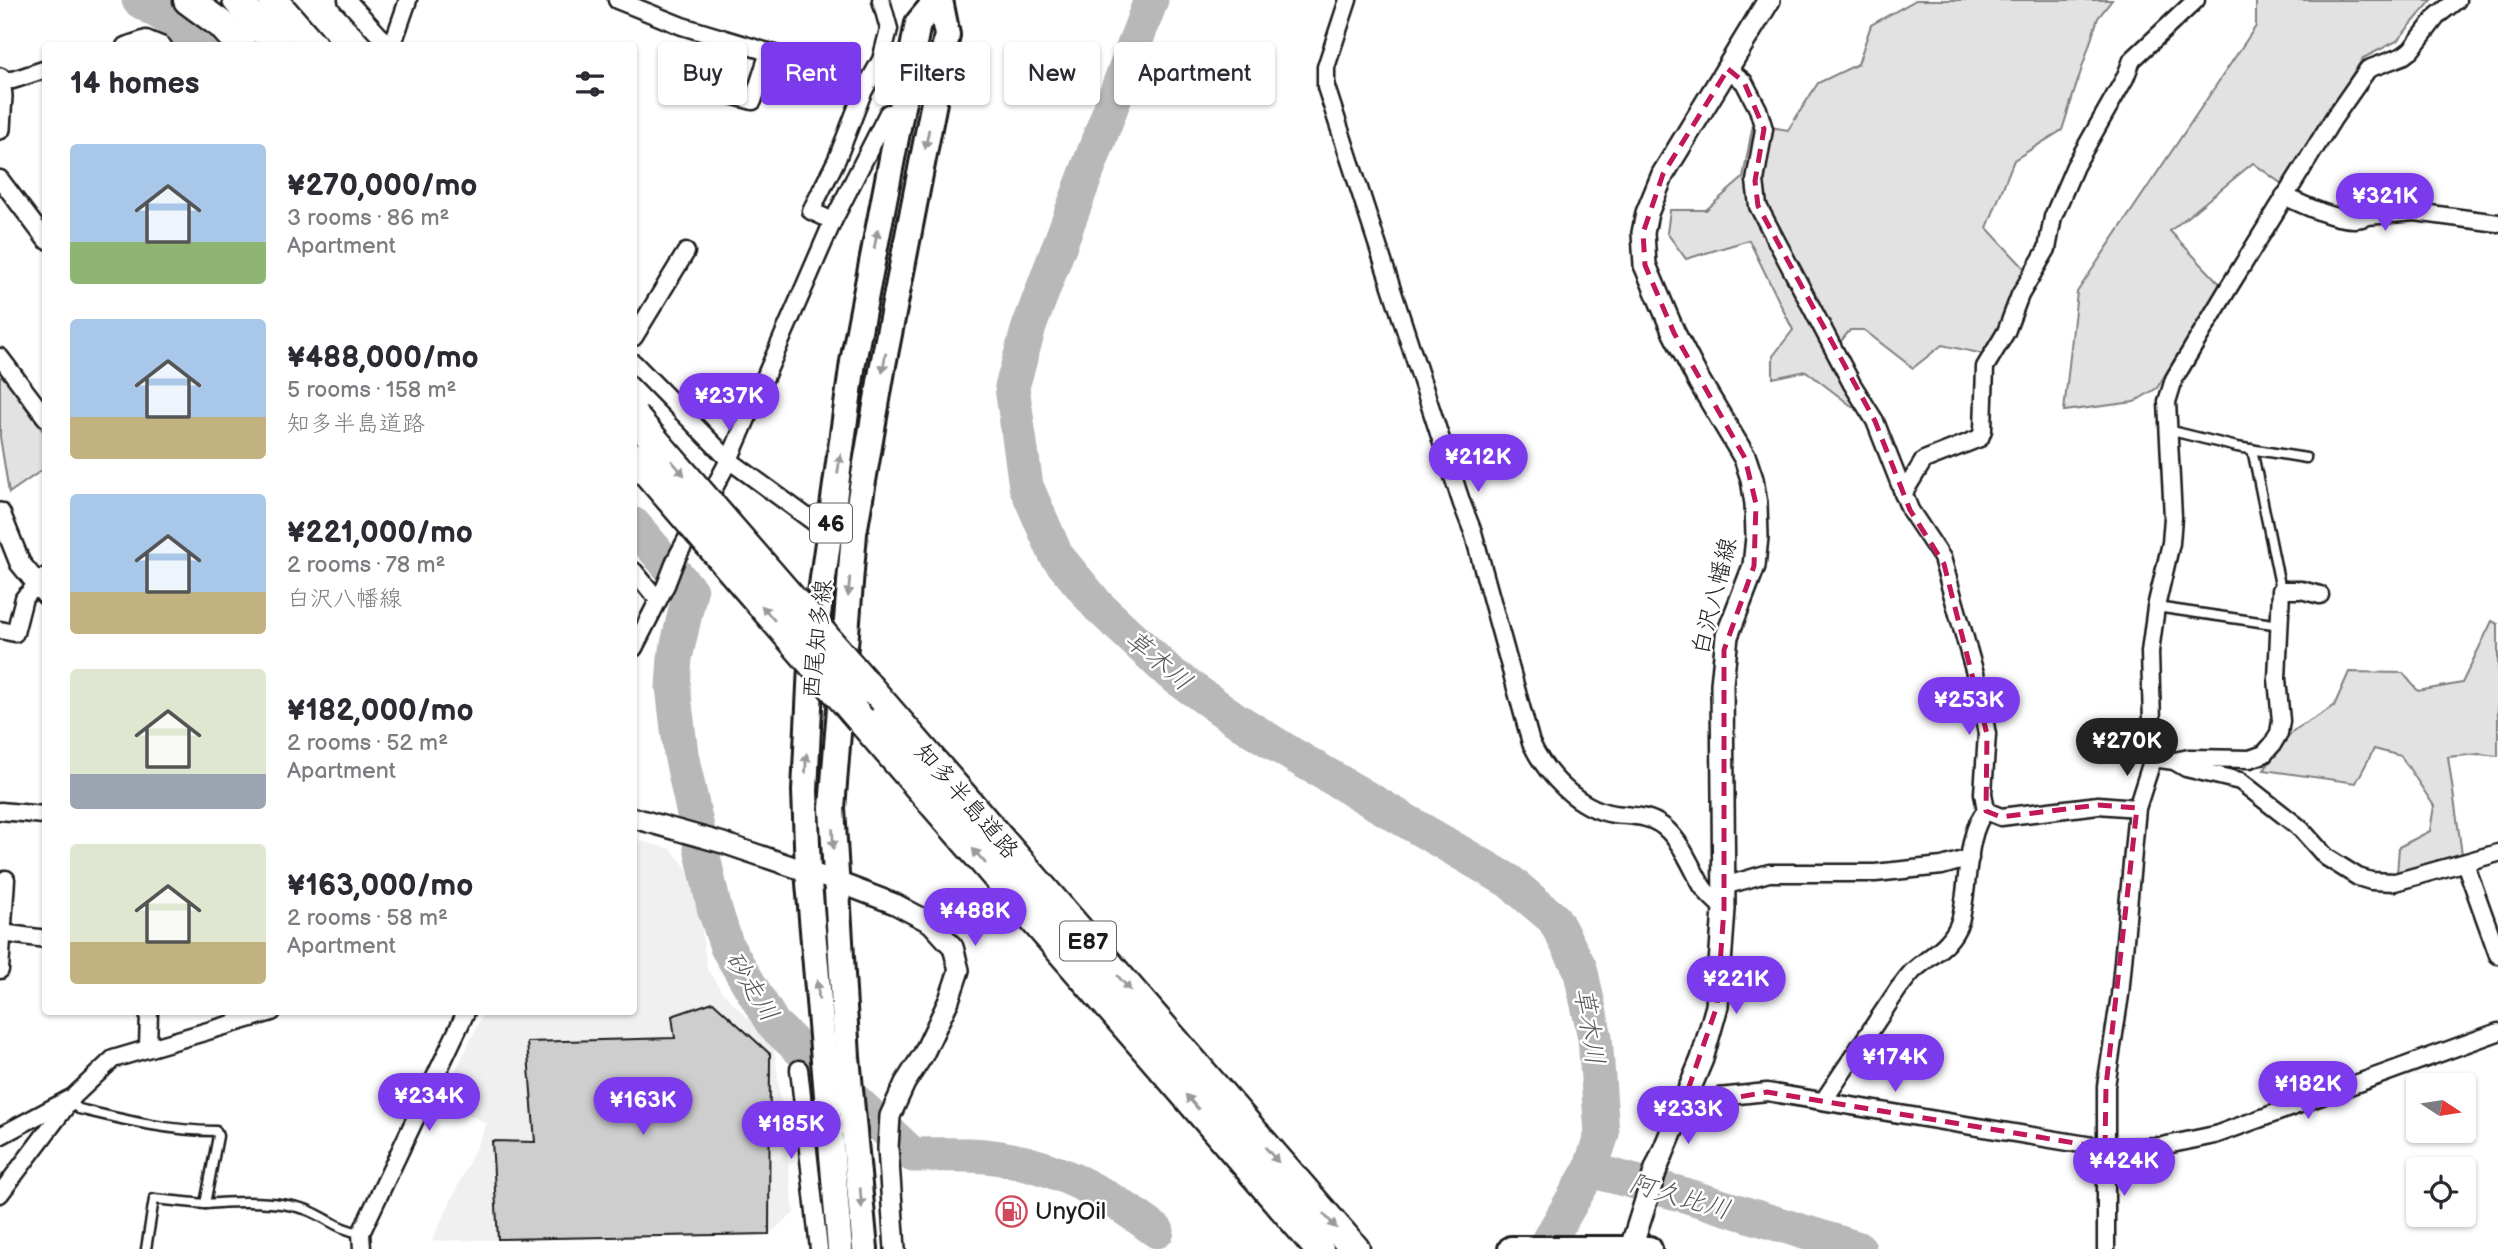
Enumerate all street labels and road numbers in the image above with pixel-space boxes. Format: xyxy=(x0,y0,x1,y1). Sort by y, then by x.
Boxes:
road number: 46 xyxy=(810,503,852,542)
street label: 白沢八幡線 xyxy=(1686,534,1743,658)
street label: 西尾知多線 xyxy=(797,578,838,700)
street label: 知多半島道路 xyxy=(908,737,1025,865)
road number: E87 xyxy=(1060,922,1116,960)

